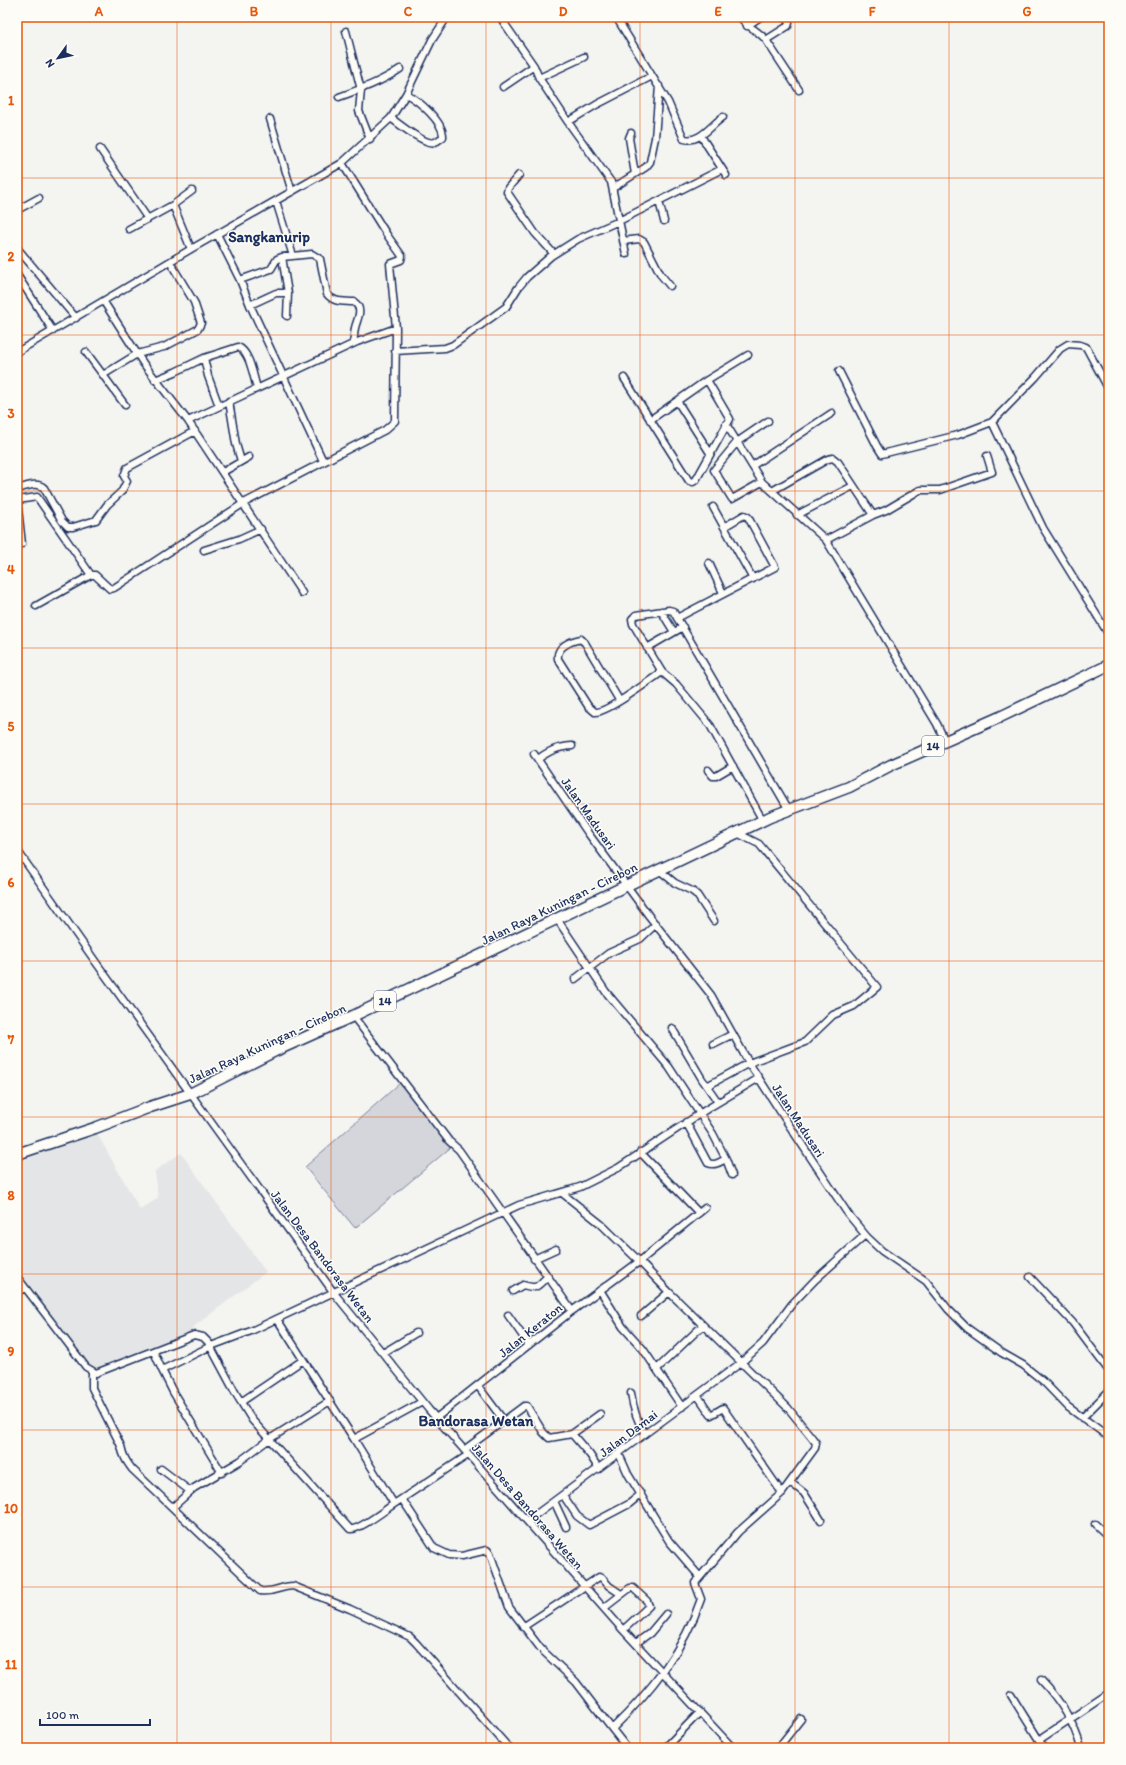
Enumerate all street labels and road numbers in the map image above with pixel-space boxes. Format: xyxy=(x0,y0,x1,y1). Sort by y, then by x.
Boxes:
road number: 14 xyxy=(922,736,944,756)
street label: Jalan Madusari xyxy=(558,774,619,852)
street label: Jalan Raya Kuningan - Cirebon xyxy=(479,859,640,948)
road number: 14 xyxy=(374,991,396,1011)
street label: Jalan Raya Kuningan - Cirebon xyxy=(186,1000,349,1087)
street label: Jalan Madusari xyxy=(769,1081,828,1160)
street label: Jalan Desa Bandorasa Wetan xyxy=(268,1187,378,1326)
street label: Jalan Keraton xyxy=(495,1300,565,1361)
street label: Jalan Damai xyxy=(596,1407,660,1460)
street label: Jalan Desa Bandorasa Wetan xyxy=(469,1440,587,1573)

